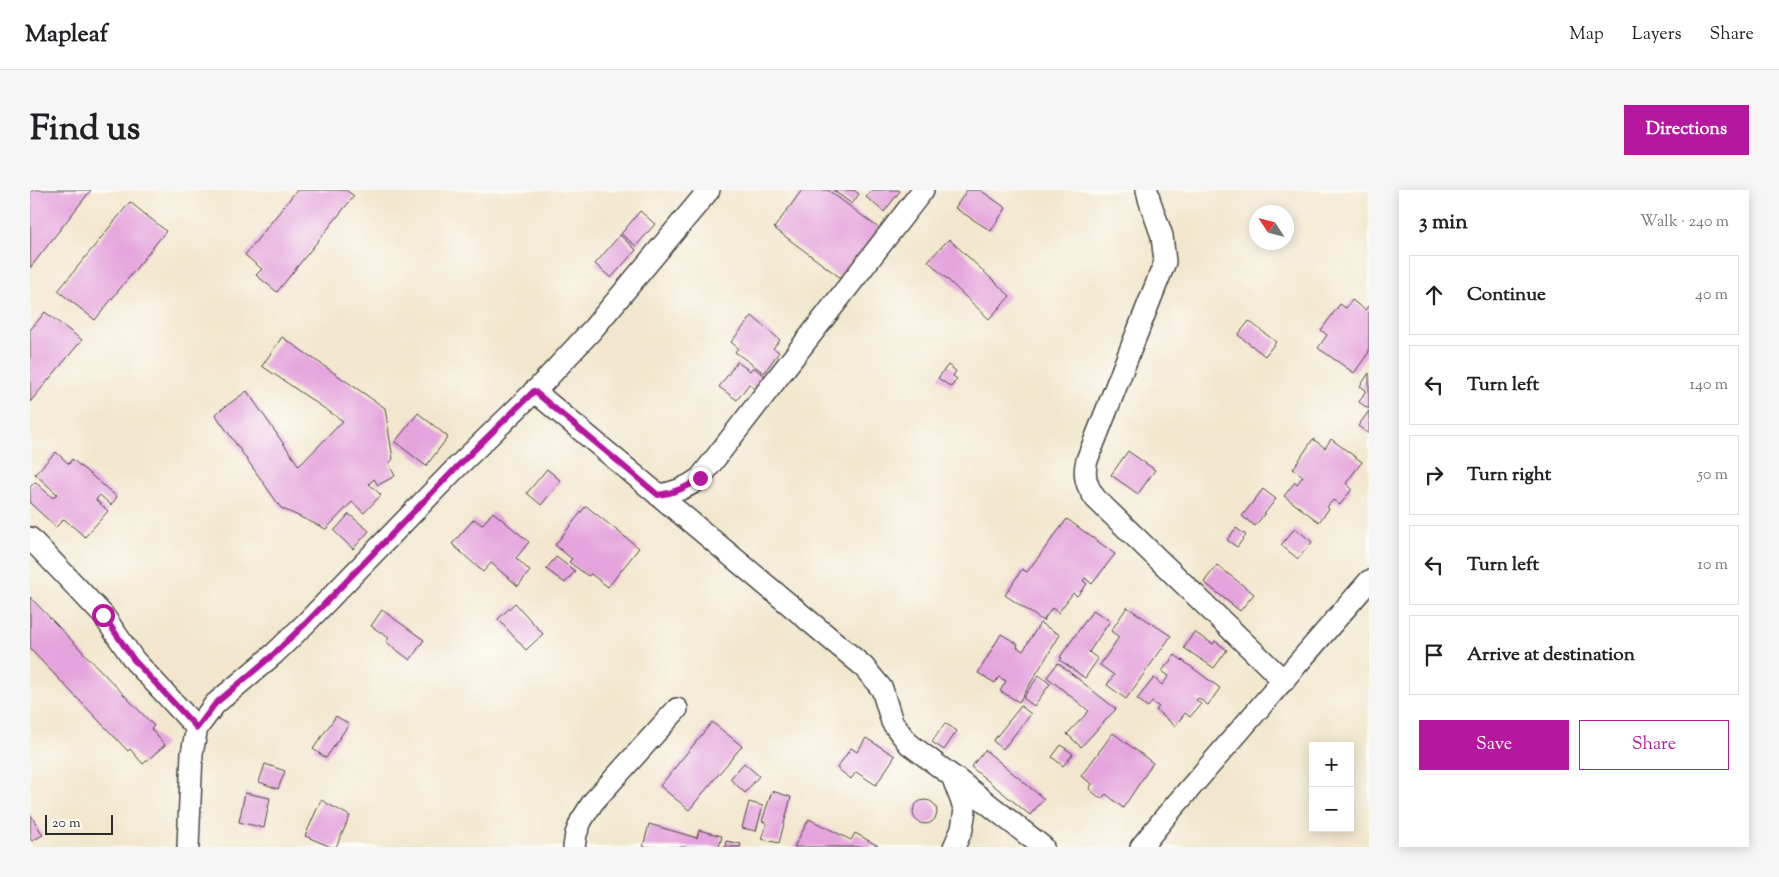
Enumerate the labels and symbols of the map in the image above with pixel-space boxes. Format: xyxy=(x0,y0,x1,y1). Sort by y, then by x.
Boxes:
north arrow xyxy=(1249,205,1294,250)
route end xyxy=(689,467,712,490)
route start xyxy=(92,604,115,627)
scale bar xyxy=(45,812,112,835)

